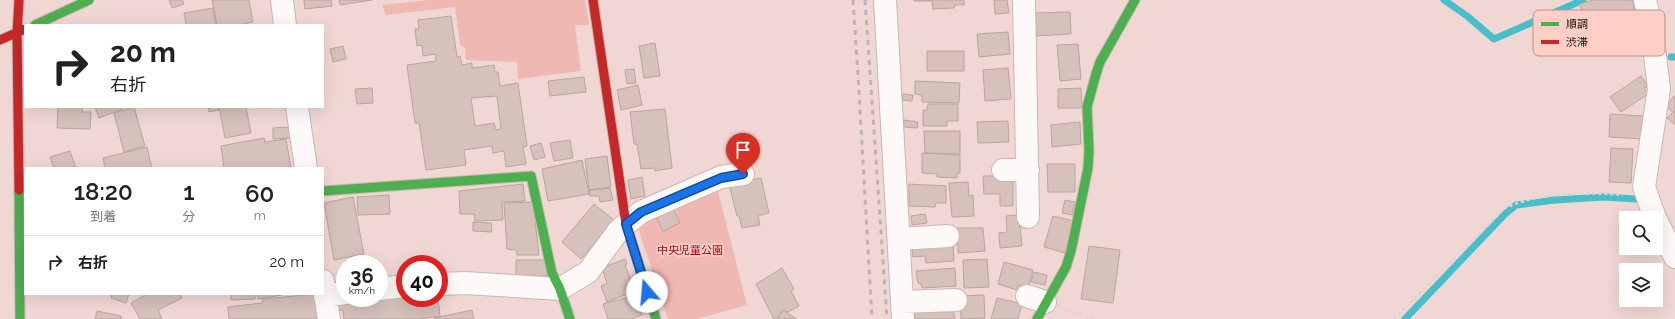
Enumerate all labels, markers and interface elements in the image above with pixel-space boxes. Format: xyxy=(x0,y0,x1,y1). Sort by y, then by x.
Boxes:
legend xyxy=(1533,10,1665,56)
text: 順調 xyxy=(1566,18,1588,31)
text: 20 m xyxy=(110,36,176,69)
text: 渋滞 xyxy=(1566,36,1588,49)
icon: right xyxy=(44,40,96,92)
text: 右折 xyxy=(110,74,146,95)
pin xyxy=(726,133,760,174)
icon: arrive xyxy=(732,139,754,161)
text: 18:20 xyxy=(74,177,133,206)
text: 1 xyxy=(183,177,194,206)
text: 60 xyxy=(245,179,274,208)
text: m xyxy=(254,208,266,223)
text: 到着 xyxy=(90,209,116,224)
text: 分 xyxy=(182,209,195,224)
map controls xyxy=(1619,211,1663,307)
button: search xyxy=(1619,211,1663,255)
park label: 中央児童公園 xyxy=(657,244,723,257)
icon: right xyxy=(44,251,66,273)
text: 20 m xyxy=(269,253,304,271)
text: 右折 xyxy=(78,254,108,272)
speed limit sign: 40 xyxy=(396,255,448,307)
button: layers xyxy=(1619,263,1663,307)
text: 36 xyxy=(350,264,374,288)
position arrow xyxy=(626,271,668,313)
text: km/h xyxy=(349,285,375,296)

